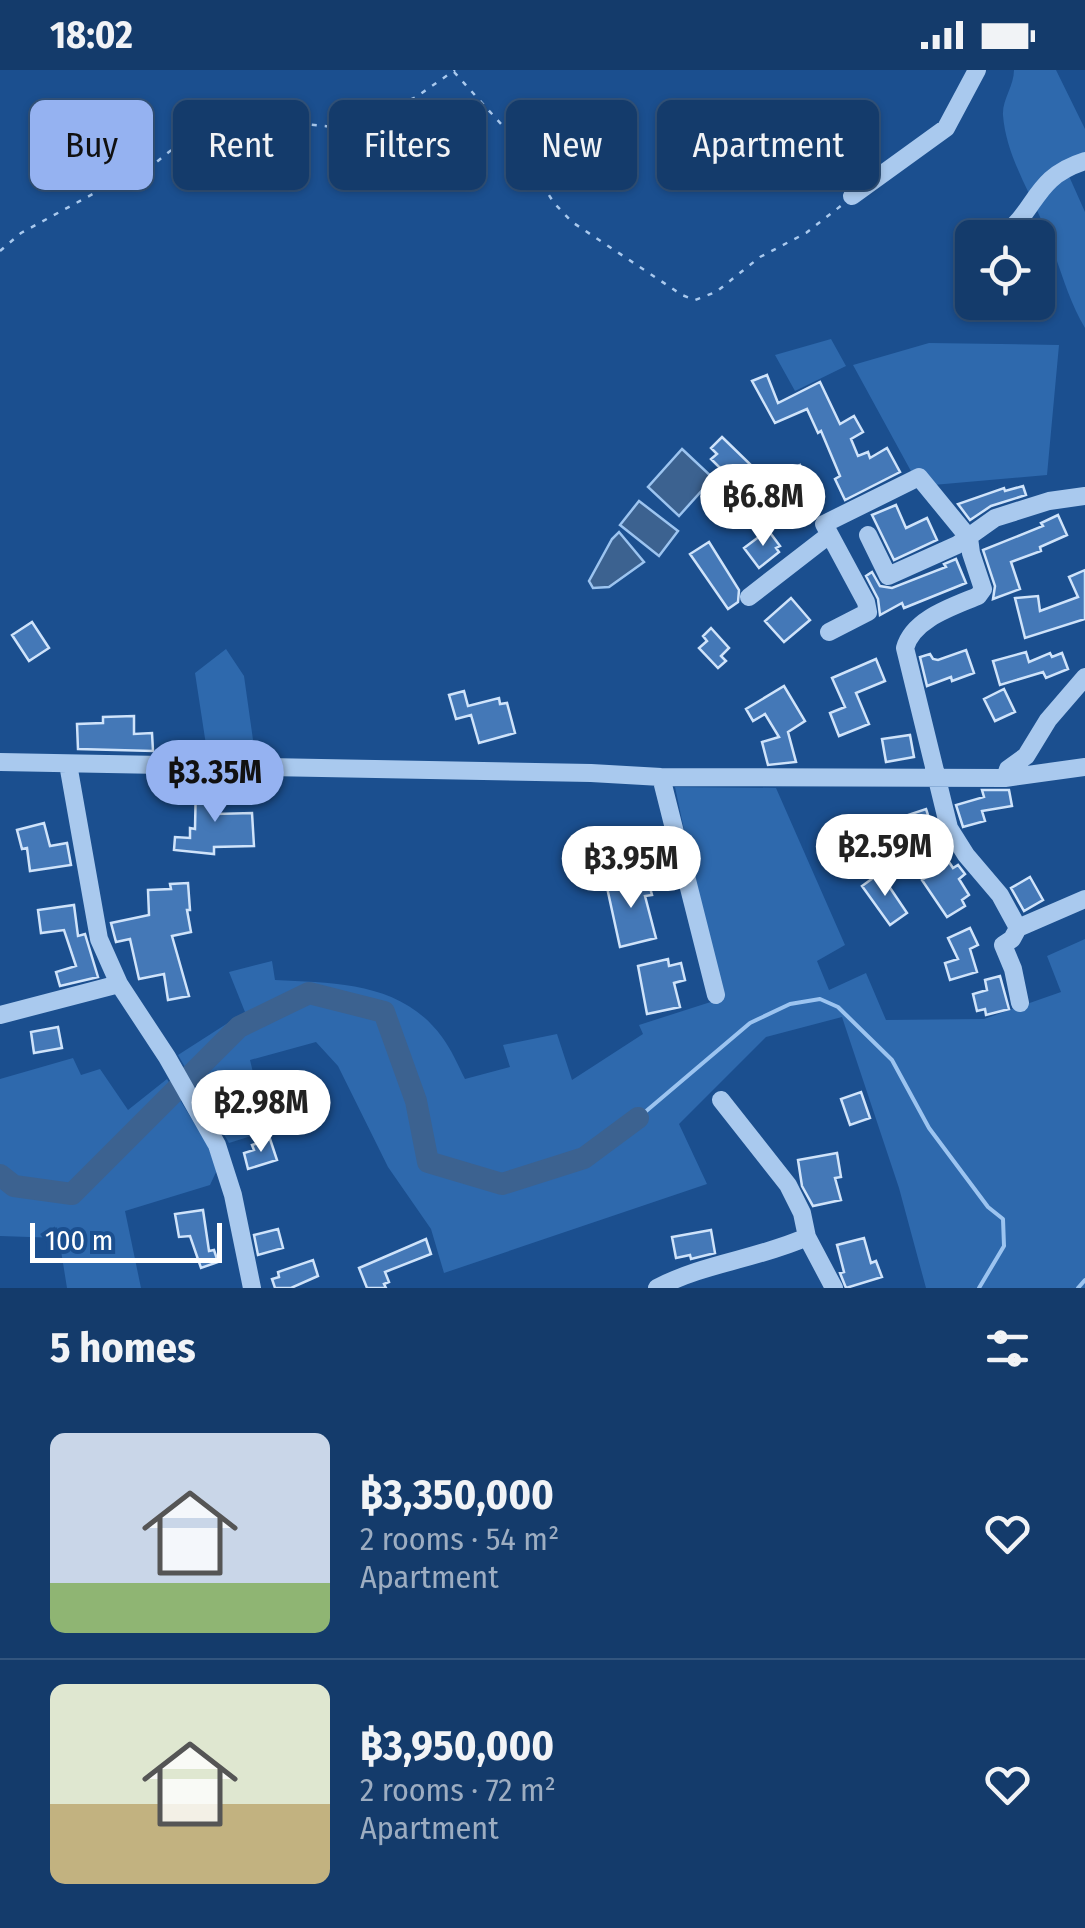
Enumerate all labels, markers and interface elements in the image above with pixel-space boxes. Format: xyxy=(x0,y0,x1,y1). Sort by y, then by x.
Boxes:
text: 18:02 xyxy=(50,12,133,58)
chip: Buy xyxy=(30,100,153,190)
chip: Rent xyxy=(173,100,309,190)
chip: Filters xyxy=(329,100,486,190)
chip: New xyxy=(506,100,637,190)
chip: Apartment xyxy=(657,100,879,190)
map controls xyxy=(955,220,1055,320)
button: locate xyxy=(955,220,1055,320)
pin: ฿6.8M xyxy=(693,464,833,549)
text: ฿6.8M xyxy=(722,477,804,515)
pin: ฿3.35M xyxy=(134,740,296,825)
text: ฿3.35M xyxy=(168,753,262,791)
pin: ฿2.59M xyxy=(804,814,966,899)
pin: ฿3.95M xyxy=(550,826,712,911)
text: ฿2.59M xyxy=(838,827,932,865)
text: ฿3.95M xyxy=(584,839,678,877)
pin: ฿2.98M xyxy=(180,1070,342,1155)
text: ฿2.98M xyxy=(214,1083,308,1121)
scale bar xyxy=(30,1218,222,1262)
text: 100 m xyxy=(45,1224,113,1257)
icon: filters xyxy=(980,1321,1035,1376)
text: 5 homes xyxy=(50,1323,196,1373)
text: ฿3,350,000 xyxy=(360,1470,554,1520)
icon: home xyxy=(130,1473,250,1593)
icon: heart xyxy=(980,1506,1035,1561)
text: 2 rooms · 54 m² xyxy=(360,1520,559,1558)
text: Apartment xyxy=(360,1558,499,1596)
text: ฿3,950,000 xyxy=(360,1721,554,1771)
icon: home xyxy=(130,1724,250,1844)
icon: heart xyxy=(980,1757,1035,1812)
text: 2 rooms · 72 m² xyxy=(360,1771,556,1809)
text: Apartment xyxy=(360,1809,499,1847)

